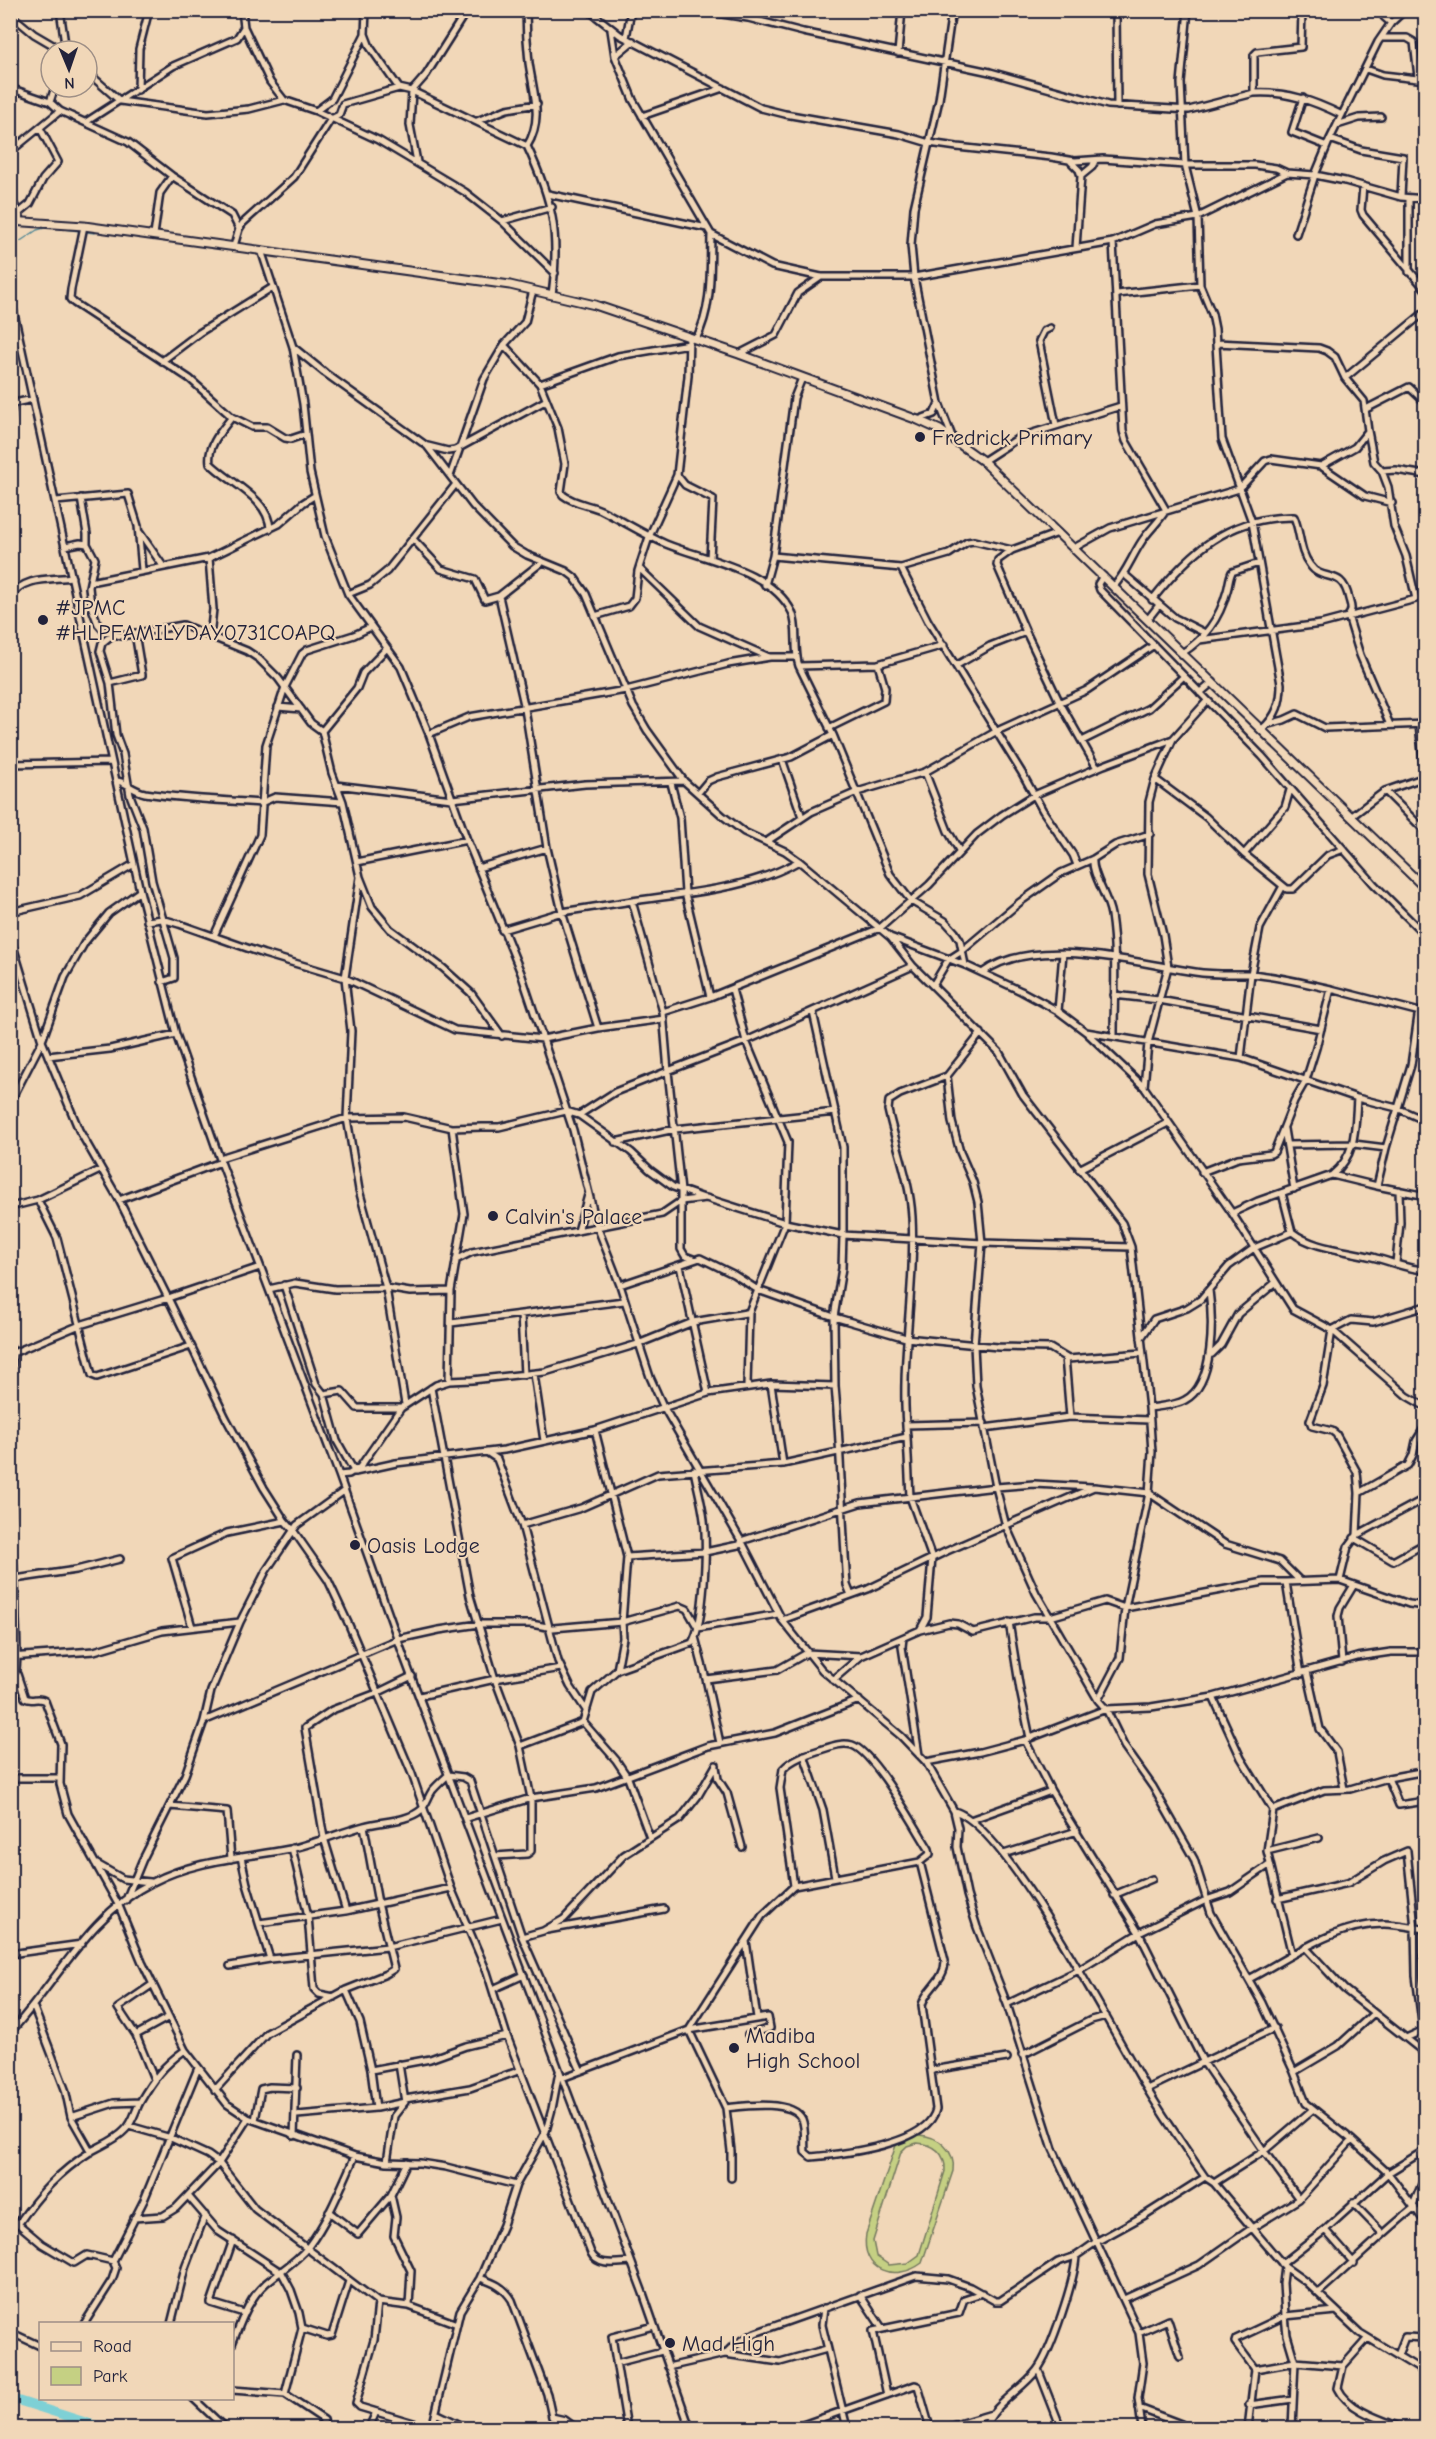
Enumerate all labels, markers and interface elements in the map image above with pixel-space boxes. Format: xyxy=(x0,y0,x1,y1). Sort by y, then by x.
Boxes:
north arrow xyxy=(39,39,99,99)
text: N xyxy=(64,74,75,92)
place label: Fredrick Primary xyxy=(932,425,1092,451)
marker: Fredrick Primary xyxy=(913,430,927,444)
place label: #JPMC #HLPFAMILYDAY0731COAPQ xyxy=(55,595,335,646)
marker: #JPMC #HLPFAMILYDAY0731COAPQ xyxy=(36,613,50,627)
place label: Calvin's Palace xyxy=(505,1204,642,1230)
marker: Calvin's Palace xyxy=(486,1209,500,1223)
place label: Oasis Lodge xyxy=(367,1533,480,1559)
marker: Oasis Lodge xyxy=(348,1538,362,1552)
place label: Madiba High School xyxy=(746,2023,860,2074)
marker: Madiba High School xyxy=(727,2041,741,2055)
legend xyxy=(39,2322,234,2400)
place label: Mad High xyxy=(682,2331,775,2357)
text: Road xyxy=(93,2336,132,2357)
marker: Mad High xyxy=(663,2336,677,2350)
text: Park xyxy=(93,2366,128,2387)

